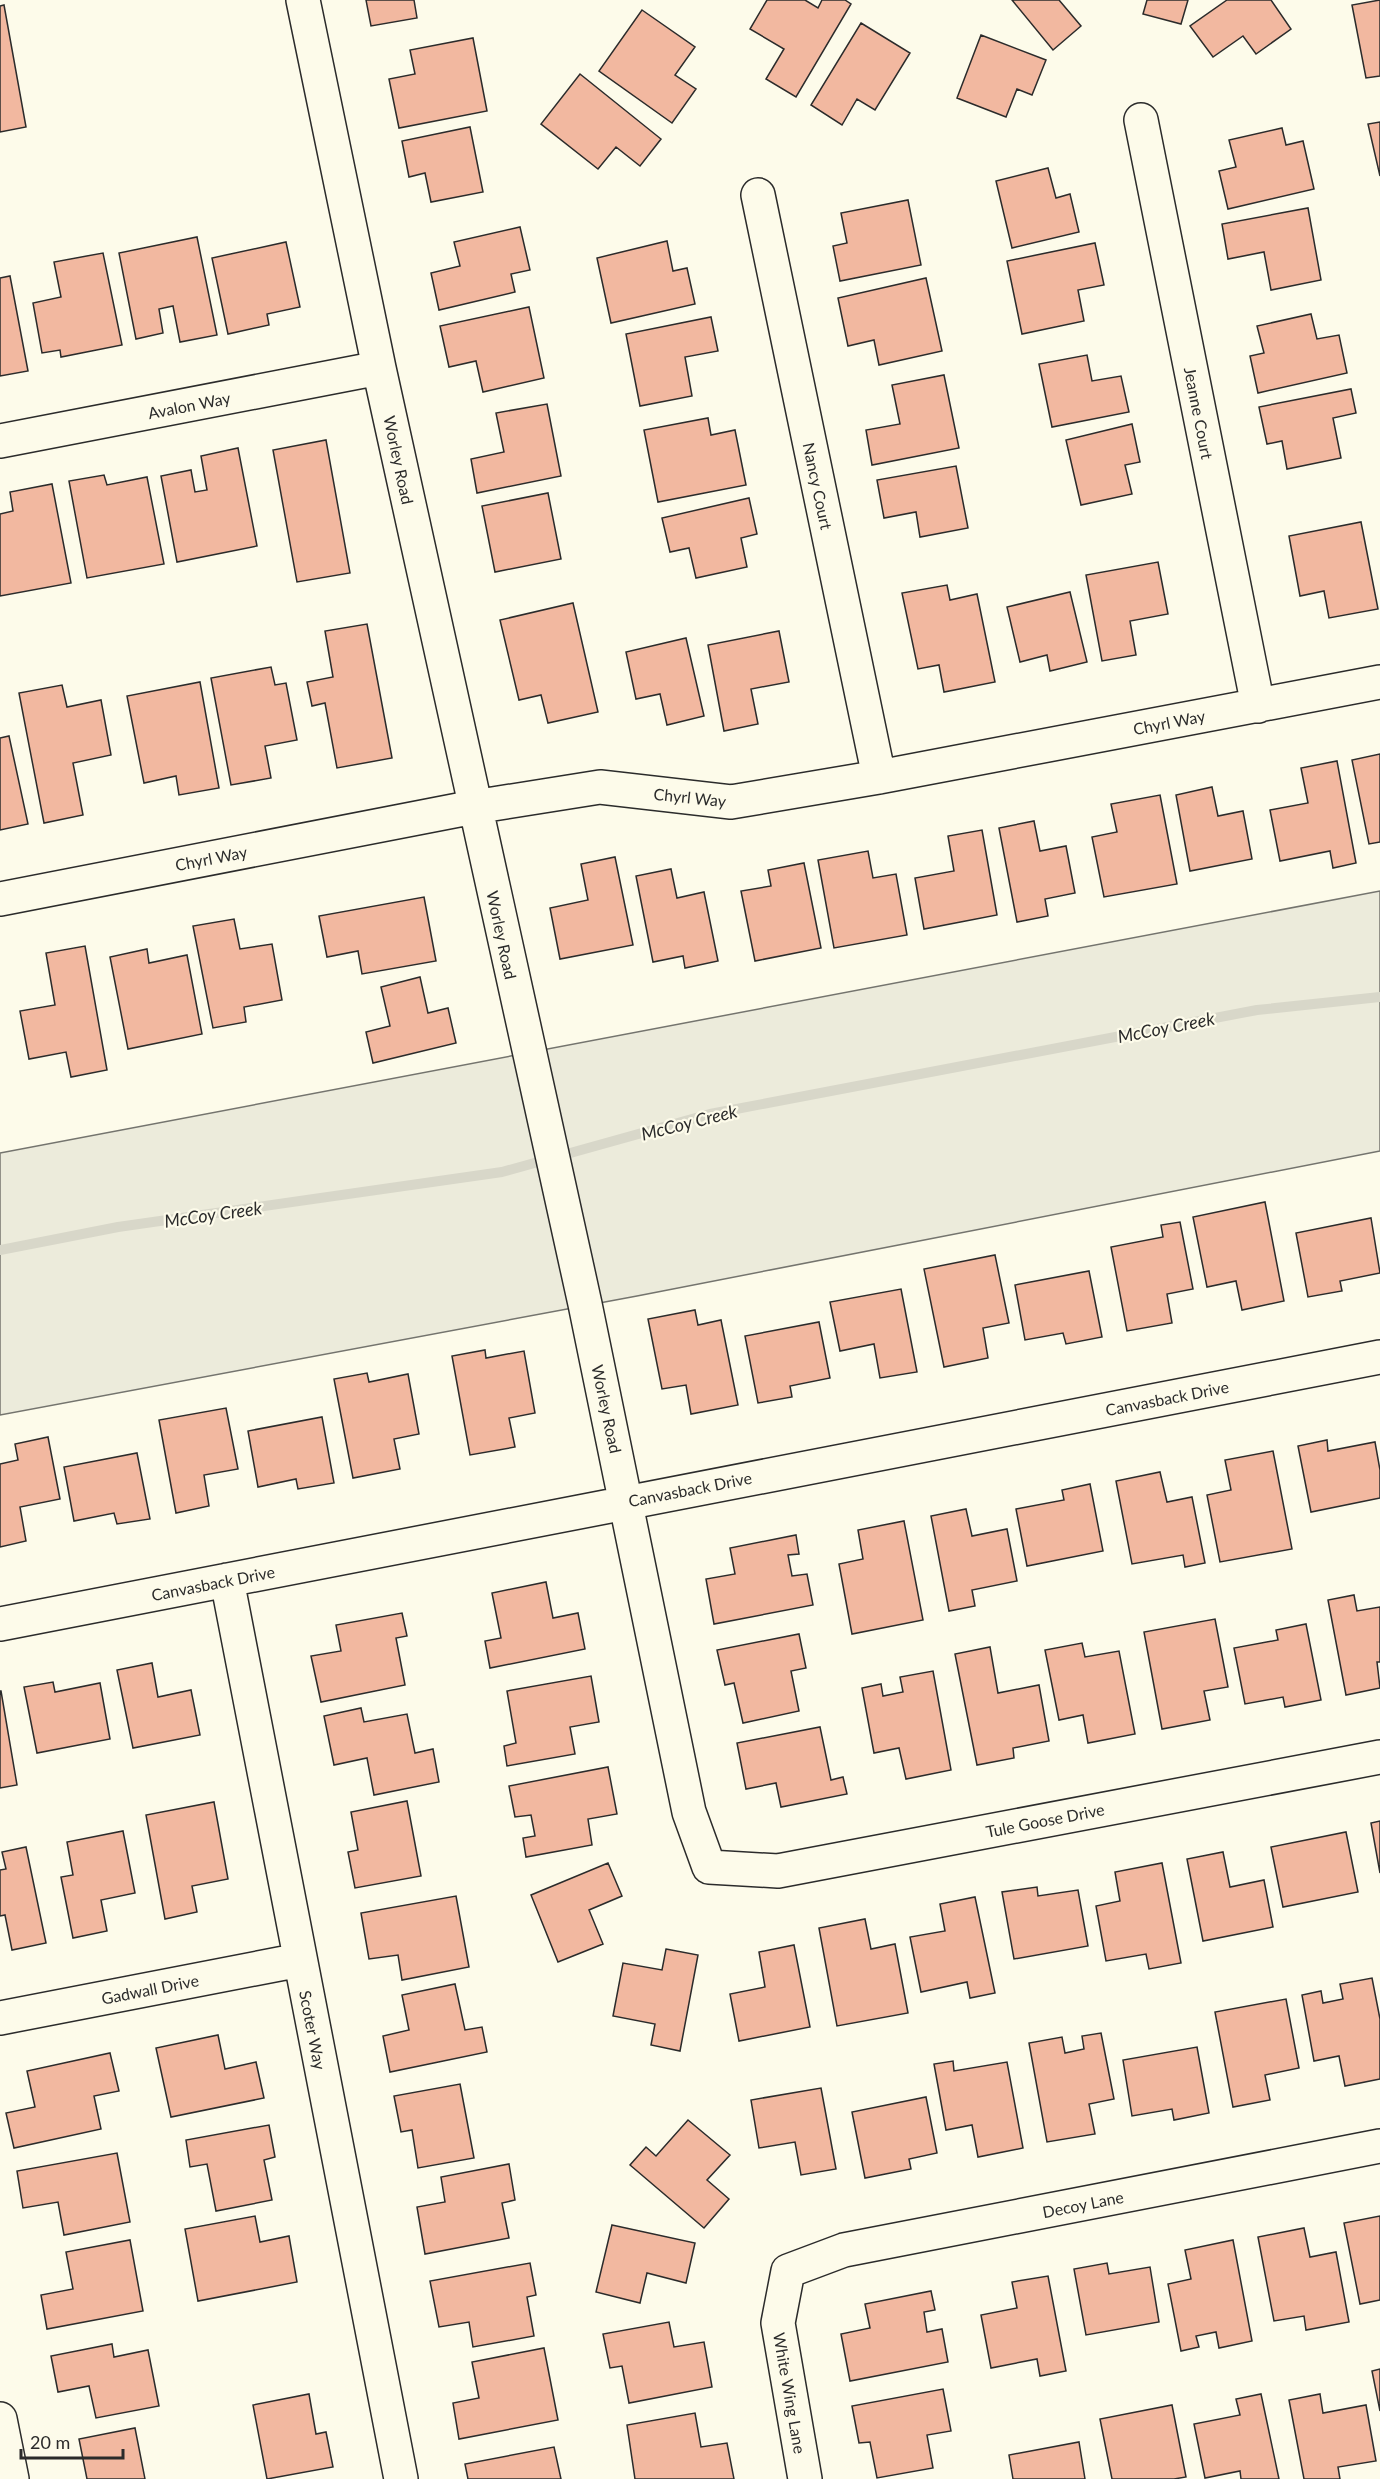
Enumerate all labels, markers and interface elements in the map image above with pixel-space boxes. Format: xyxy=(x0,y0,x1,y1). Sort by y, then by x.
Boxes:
street label: Jeanne Court xyxy=(1181,365,1217,461)
street label: Avalon Way xyxy=(146,388,233,422)
street label: Worley Road xyxy=(380,414,418,506)
street label: Nancy Court xyxy=(800,441,837,532)
street label: Chyrl Way xyxy=(1131,706,1207,738)
street label: Chyrl Way xyxy=(653,784,728,810)
street label: Chyrl Way xyxy=(173,842,249,874)
street label: Worley Road xyxy=(483,889,521,981)
water label: McCoy Creek xyxy=(1116,1007,1217,1047)
water label: McCoy Creek xyxy=(639,1099,740,1145)
water label: McCoy Creek xyxy=(163,1196,264,1232)
street label: Worley Road xyxy=(588,1363,626,1455)
street label: Canvasback Drive xyxy=(1104,1377,1230,1419)
street label: Canvasback Drive xyxy=(627,1468,753,1510)
street label: Canvasback Drive xyxy=(150,1562,276,1604)
street label: Tule Goose Drive xyxy=(984,1799,1106,1841)
street label: Gadwall Drive xyxy=(100,1970,200,2008)
street label: Scoter Way xyxy=(296,1989,330,2072)
street label: Decoy Lane xyxy=(1041,2187,1125,2221)
street label: White Wing Lane xyxy=(770,2331,810,2455)
scale bar xyxy=(21,2422,123,2460)
text: 20 m xyxy=(30,2431,70,2453)

